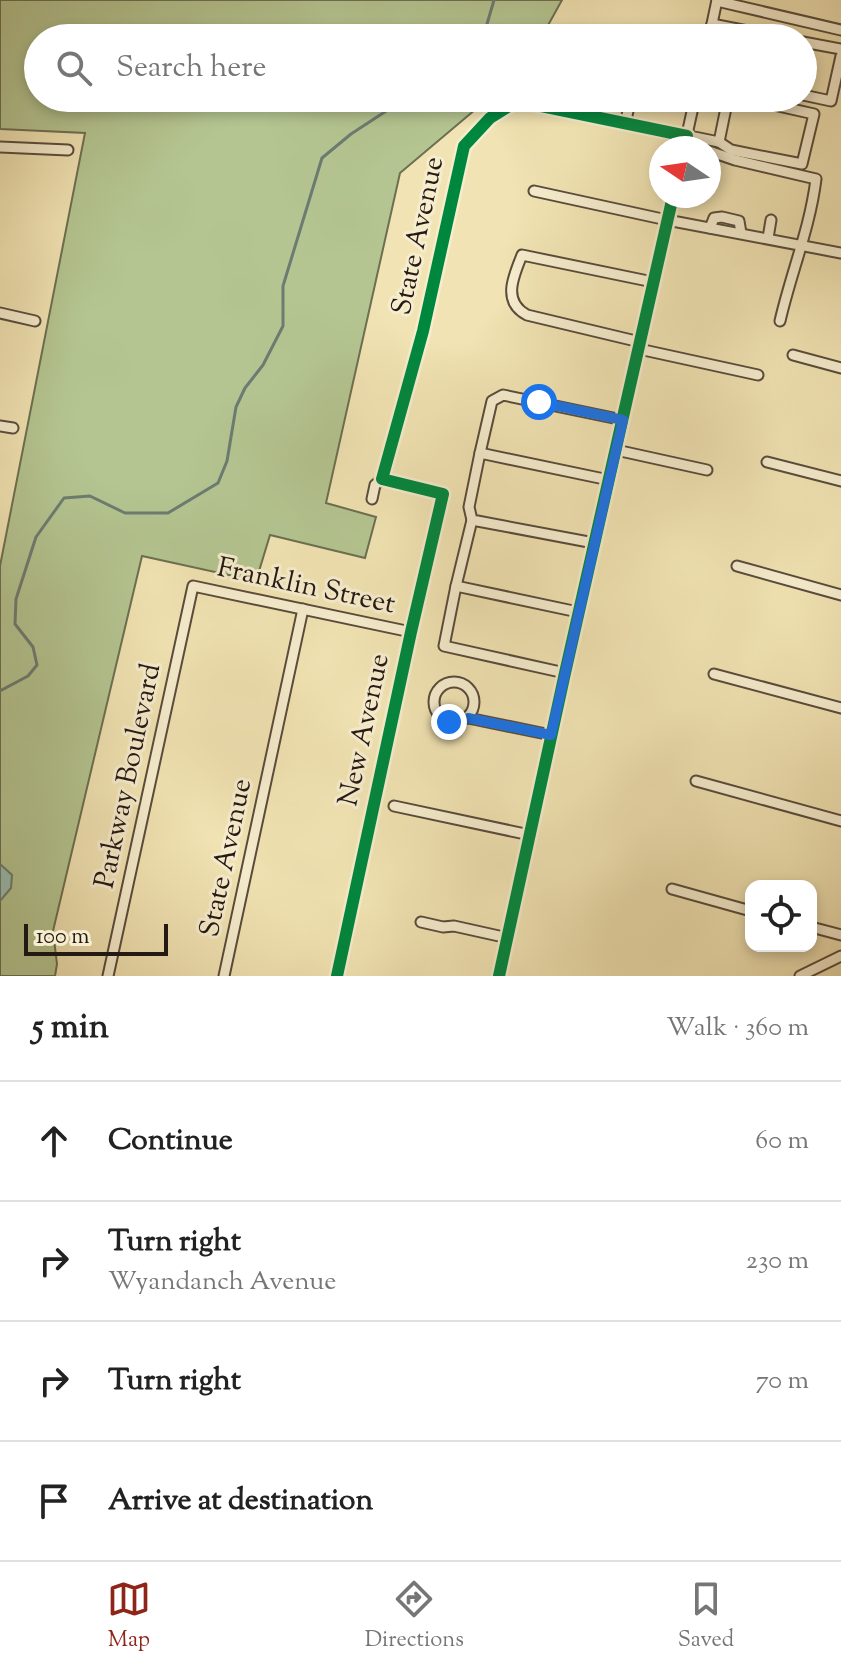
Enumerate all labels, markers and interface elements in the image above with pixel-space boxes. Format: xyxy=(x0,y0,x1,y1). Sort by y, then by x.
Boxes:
search box xyxy=(24,24,817,112)
icon: search xyxy=(52,46,96,90)
text: Search here xyxy=(116,47,266,90)
north arrow xyxy=(649,136,721,208)
street label: State Avenue xyxy=(383,153,455,319)
route start xyxy=(521,384,557,420)
street label: Franklin Street xyxy=(213,549,399,625)
street label: New Avenue xyxy=(329,650,401,810)
street label: Parkway Boulevard xyxy=(86,660,172,892)
route end xyxy=(431,704,467,740)
street label: State Avenue xyxy=(191,775,263,941)
map controls xyxy=(745,880,817,952)
button: locate xyxy=(745,880,817,952)
scale bar xyxy=(24,920,168,956)
text: 100 m xyxy=(36,922,89,954)
text: 5 min xyxy=(32,1004,109,1053)
text: Walk · 360 m xyxy=(666,1010,809,1047)
icon: ahead xyxy=(32,1119,76,1163)
text: Continue xyxy=(108,1120,233,1163)
text: 60 m xyxy=(755,1123,809,1160)
text: Turn right xyxy=(108,1221,241,1264)
icon: right xyxy=(32,1239,76,1283)
text: 230 m xyxy=(746,1243,809,1280)
text: Wyandanch Avenue xyxy=(108,1264,336,1301)
icon: right xyxy=(32,1359,76,1403)
text: Turn right xyxy=(108,1360,241,1403)
text: 70 m xyxy=(756,1363,809,1400)
icon: arrive xyxy=(32,1479,76,1523)
text: Arrive at destination xyxy=(108,1480,373,1523)
tab: Map xyxy=(107,1577,151,1657)
tab: Directions xyxy=(365,1577,464,1657)
tab: Saved xyxy=(678,1577,734,1657)

